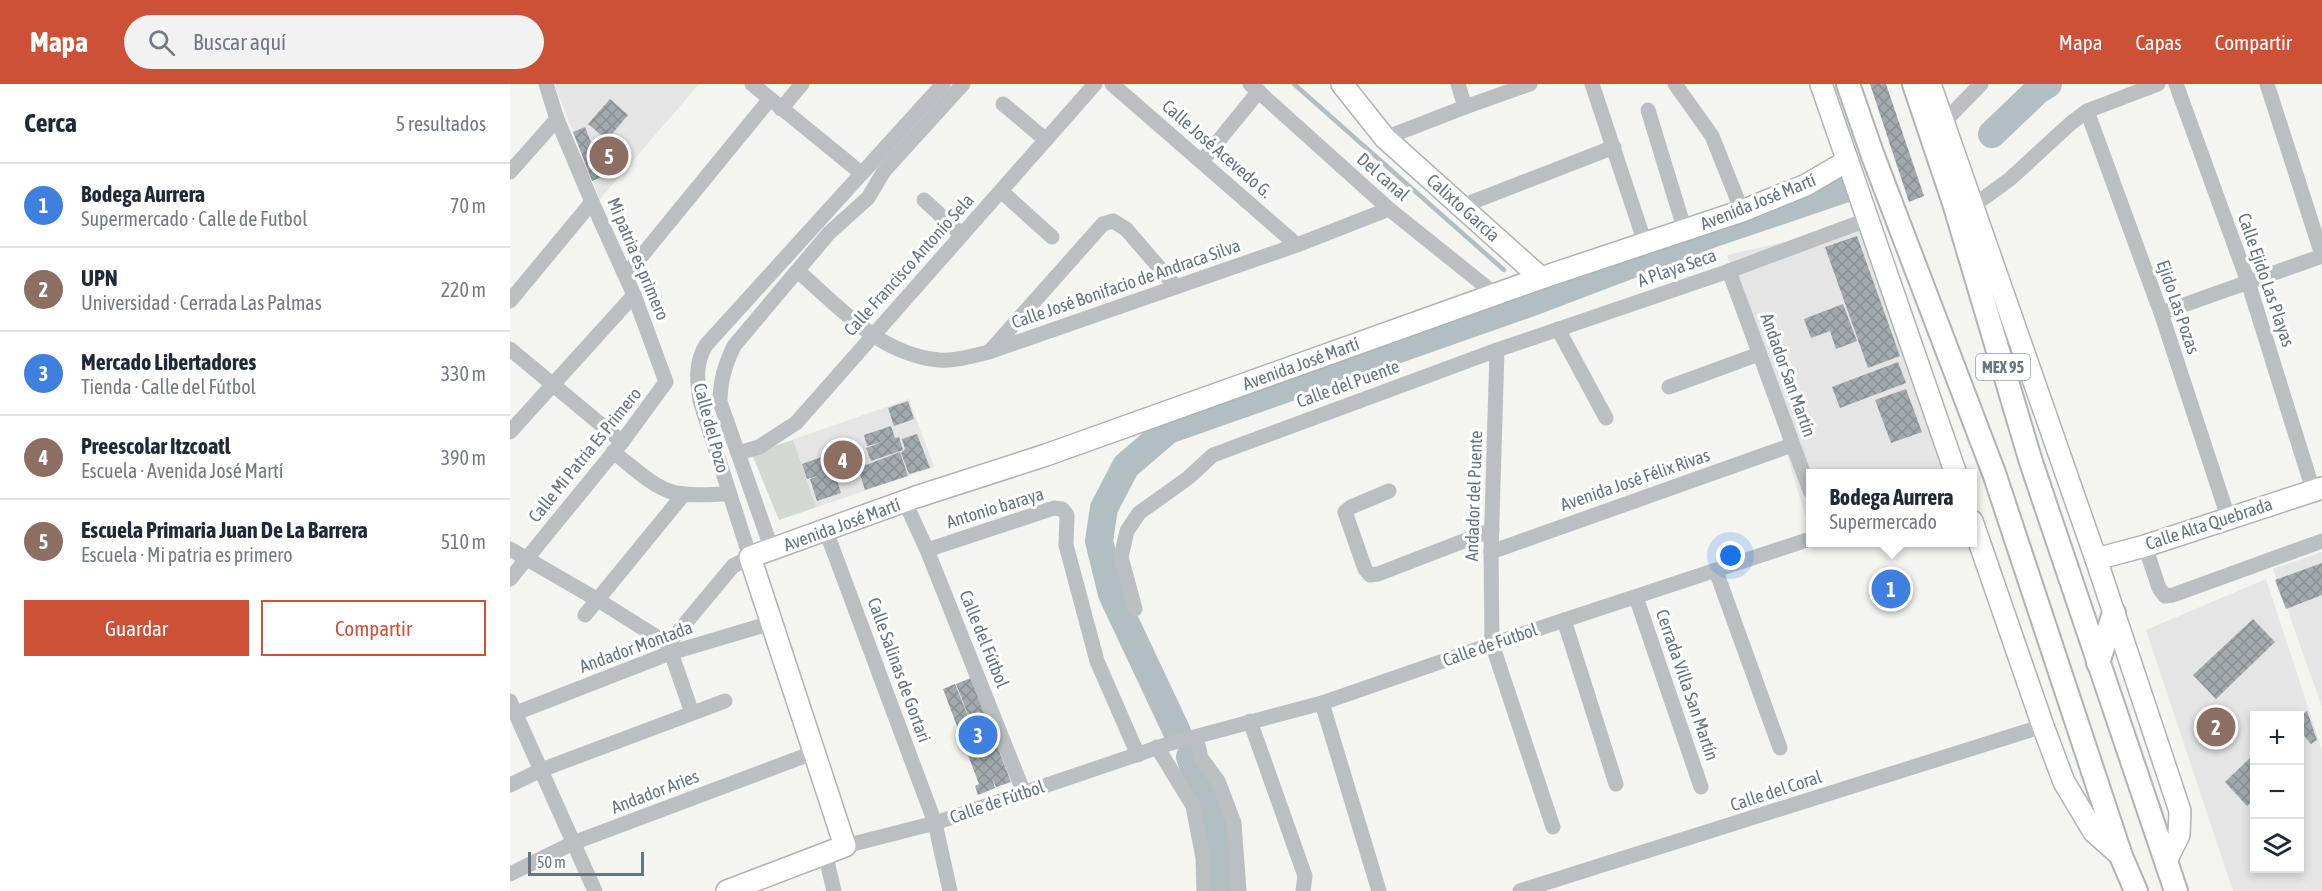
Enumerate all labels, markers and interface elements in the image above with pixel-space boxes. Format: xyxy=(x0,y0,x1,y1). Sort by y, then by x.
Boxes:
search box xyxy=(124,15,544,69)
text: Mapa xyxy=(30,26,88,58)
icon: search xyxy=(145,26,178,59)
text: Buscar aquí xyxy=(193,29,286,55)
text: Mapa xyxy=(2059,30,2102,54)
text: Capas xyxy=(2135,30,2182,54)
text: Compartir xyxy=(2215,30,2292,54)
street label: Calle José Acevedo G. xyxy=(1158,95,1277,202)
text: Cerca xyxy=(24,108,77,138)
text: 5 resultados xyxy=(396,112,486,135)
pin: 5 xyxy=(590,134,628,178)
street label: Del canal xyxy=(1353,148,1414,205)
street label: Calixto García xyxy=(1423,169,1504,246)
street label: Avenida José Martí xyxy=(1697,169,1819,234)
text: Bodega Aurrera xyxy=(81,181,205,207)
street label: Calle Francisco Antonio Sela xyxy=(839,189,978,340)
text: 1 xyxy=(39,194,48,217)
text: 70 m xyxy=(450,194,486,217)
street label: Mi patria es primero xyxy=(603,194,674,323)
text: Supermercado · Calle de Futbol xyxy=(81,207,308,230)
street label: Calle Ejido Las Playas xyxy=(2234,210,2299,349)
street label: Calle José Bonifacio de Andraca Silva xyxy=(1009,234,1243,333)
street label: A Playa Seca xyxy=(1635,244,1719,291)
street label: Ejido Las Pozas xyxy=(2153,257,2204,356)
text: UPN xyxy=(81,265,118,291)
text: 2 xyxy=(39,278,48,301)
text: 220 m xyxy=(441,278,486,301)
text: Universidad · Cerrada Las Palmas xyxy=(81,291,322,314)
street label: Andador San Martín xyxy=(1756,310,1821,439)
street label: Avenida José Martí xyxy=(1240,333,1362,394)
text: Mercado Libertadores xyxy=(81,349,256,375)
road number: MEX 95 xyxy=(1976,354,2030,380)
street label: Calle del Puente xyxy=(1293,355,1402,412)
text: 3 xyxy=(39,362,48,385)
text: 330 m xyxy=(441,362,486,385)
text: Tienda · Calle del Fútbol xyxy=(81,375,256,398)
street label: Calle del Pozo xyxy=(689,381,734,475)
street label: Calle Mi Patria Es Primero xyxy=(524,383,645,526)
street label: Andador del Puente xyxy=(1461,430,1486,562)
text: Preescolar Itzcoatl xyxy=(81,433,230,459)
pin: 4 xyxy=(824,438,862,482)
street label: Avenida José Félix Rivas xyxy=(1557,444,1712,515)
text: 4 xyxy=(39,446,48,469)
text: 390 m xyxy=(441,446,486,469)
text: Escuela · Avenida José Martí xyxy=(81,459,283,482)
popup xyxy=(1806,469,1977,547)
street label: Antonio baraya xyxy=(944,483,1046,532)
text: Bodega Aurrera xyxy=(1829,484,1954,510)
street label: Calle Alta Quebrada xyxy=(2143,493,2275,554)
street label: Avenida José Martí xyxy=(781,494,903,555)
text: Supermercado xyxy=(1829,510,1937,533)
text: Escuela Primaria Juan De La Barrera xyxy=(81,517,368,543)
text: 5 xyxy=(39,530,48,553)
text: 510 m xyxy=(441,530,486,553)
your location xyxy=(1716,541,1745,570)
text: Escuela · Mi patria es primero xyxy=(81,543,293,566)
pin: 1 xyxy=(1872,566,1910,612)
street label: Calle del Fútbol xyxy=(955,587,1014,691)
street label: Calle Salinas de Gortari xyxy=(864,595,935,745)
button: Guardar xyxy=(24,600,249,656)
button: Compartir xyxy=(261,600,486,656)
street label: Cerrada Villa San Martín xyxy=(1652,607,1723,763)
street label: Andador Montada xyxy=(576,616,695,677)
street label: Calle de Futbol xyxy=(1440,619,1540,670)
pin: 2 xyxy=(2196,704,2236,750)
map controls xyxy=(2250,711,2304,873)
button: + xyxy=(2250,711,2304,765)
pin: 3 xyxy=(958,712,998,758)
street label: Andador Aries xyxy=(608,765,702,818)
button: − xyxy=(2250,765,2304,819)
street label: Calle del Coral xyxy=(1727,766,1825,815)
street label: Calle de Fútbol xyxy=(947,776,1047,827)
button: layers xyxy=(2250,819,2304,873)
scale bar xyxy=(528,849,644,876)
text: 50 m xyxy=(537,853,566,871)

